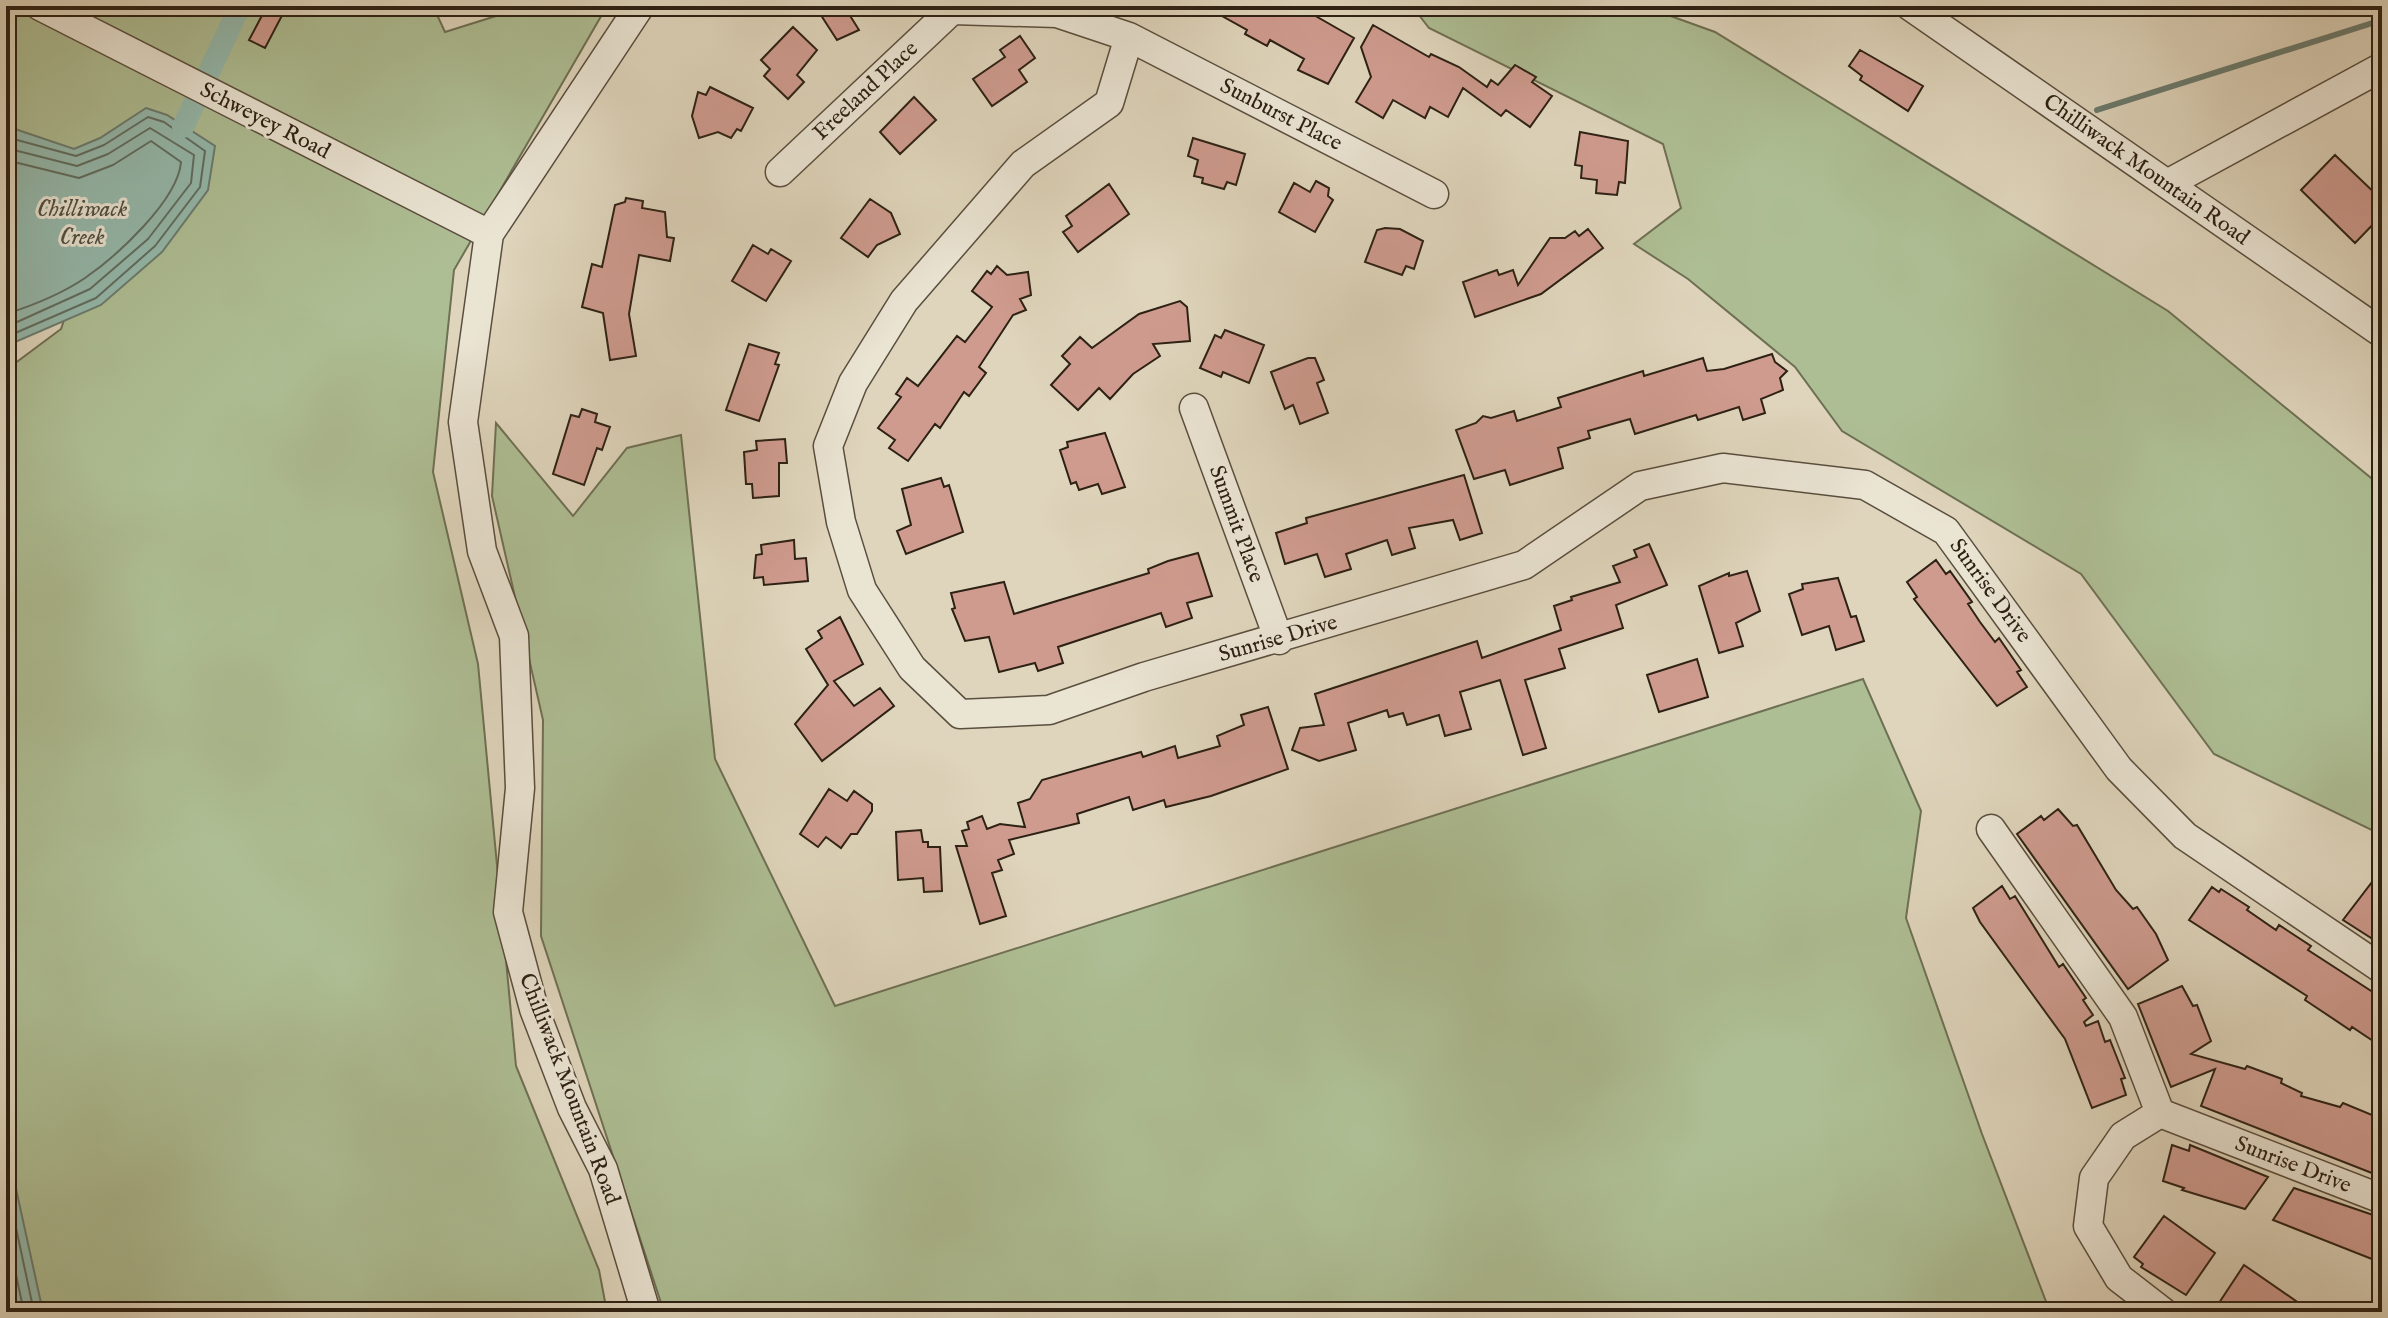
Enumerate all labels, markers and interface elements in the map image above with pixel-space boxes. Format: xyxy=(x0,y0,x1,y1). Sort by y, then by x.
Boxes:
street label: Freeland Place xyxy=(808,35,924,147)
street label: Sunburst Place xyxy=(1215,72,1347,158)
street label: Schweyey Road xyxy=(195,76,335,166)
street label: Chilliwack Mountain Road xyxy=(2037,88,2255,252)
water label: Chilliwack Creek xyxy=(37,194,128,253)
street label: Summit Place xyxy=(1202,462,1270,586)
street label: Sunrise Drive xyxy=(1943,533,2037,649)
street label: Sunrise Drive xyxy=(1215,609,1341,669)
street label: Chilliwack Mountain Road xyxy=(512,969,626,1209)
street label: Sunrise Drive xyxy=(2231,1130,2355,1200)

